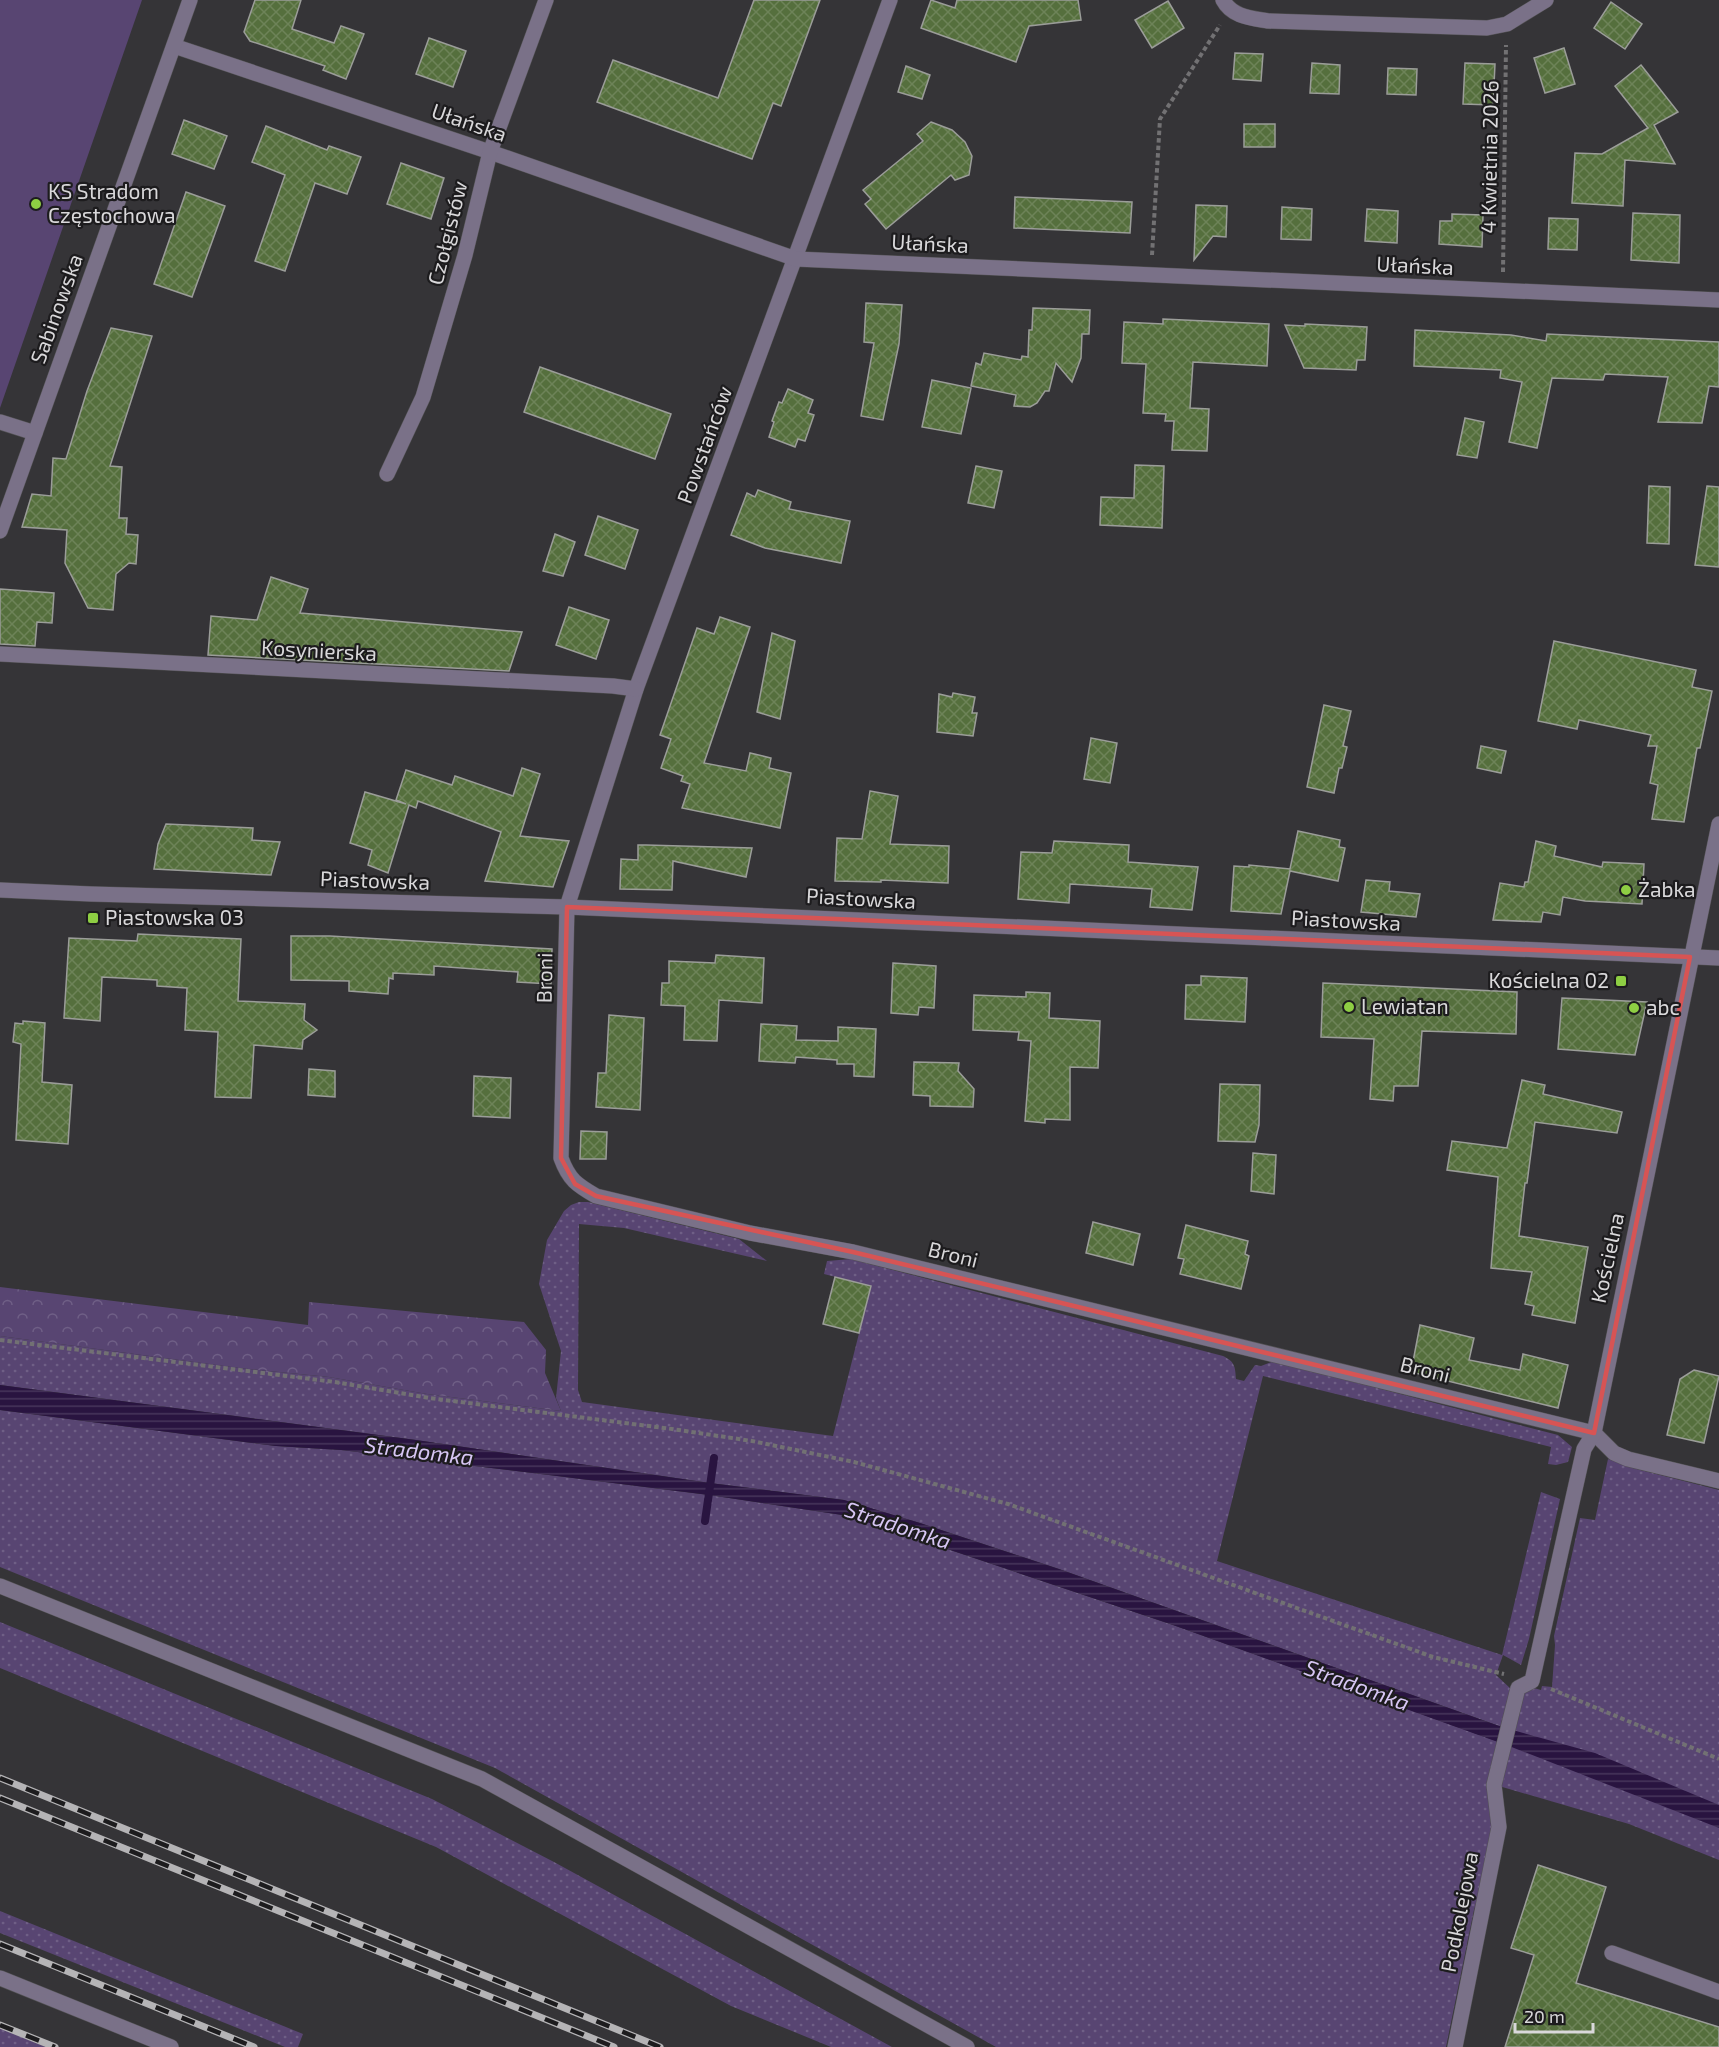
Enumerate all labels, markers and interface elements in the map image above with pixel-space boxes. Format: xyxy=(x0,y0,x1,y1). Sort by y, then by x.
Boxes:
street label: 4 Kwietnia 2026 xyxy=(1475,80,1502,234)
street label: Ułańska xyxy=(429,97,510,146)
place label: KS Stradom Częstochowa xyxy=(48,178,176,227)
street label: Czołgistów xyxy=(422,178,472,287)
marker: KS Stradom Częstochowa xyxy=(29,197,43,211)
street label: Ułańska xyxy=(891,228,969,257)
street label: Sabinowska xyxy=(24,250,87,367)
street label: Ułańska xyxy=(1376,250,1454,279)
street label: Powstańców xyxy=(671,382,736,507)
street label: Kosynierska xyxy=(261,634,378,665)
street label: Piastowska xyxy=(320,865,430,894)
place label: Żabka xyxy=(1638,876,1696,901)
street label: Piastowska xyxy=(806,882,917,913)
marker: Żabka xyxy=(1619,883,1633,897)
place label: Piastowska 03 xyxy=(105,904,244,929)
street label: Piastowska xyxy=(1291,904,1402,935)
marker: Piastowska 03 xyxy=(86,911,100,925)
street label: Broni xyxy=(531,953,556,1003)
place label: Kościelna 02 xyxy=(1488,967,1609,992)
marker: Kościelna 02 xyxy=(1614,974,1628,988)
place label: Lewiatan xyxy=(1361,993,1449,1018)
place label: abc xyxy=(1646,994,1680,1019)
marker: Lewiatan xyxy=(1342,1000,1356,1014)
marker: abc xyxy=(1627,1001,1641,1015)
street label: Kościelna xyxy=(1585,1210,1628,1305)
street label: Broni xyxy=(926,1235,981,1272)
street label: Broni xyxy=(1398,1350,1453,1387)
water label: Stradomka xyxy=(363,1430,475,1470)
water label: Stradomka xyxy=(842,1495,955,1553)
water label: Stradomka xyxy=(1301,1653,1413,1715)
street label: Podkolejowa xyxy=(1435,1849,1483,1974)
scale bar xyxy=(1515,1996,1593,2034)
text: 20 m xyxy=(1524,2005,1565,2027)

